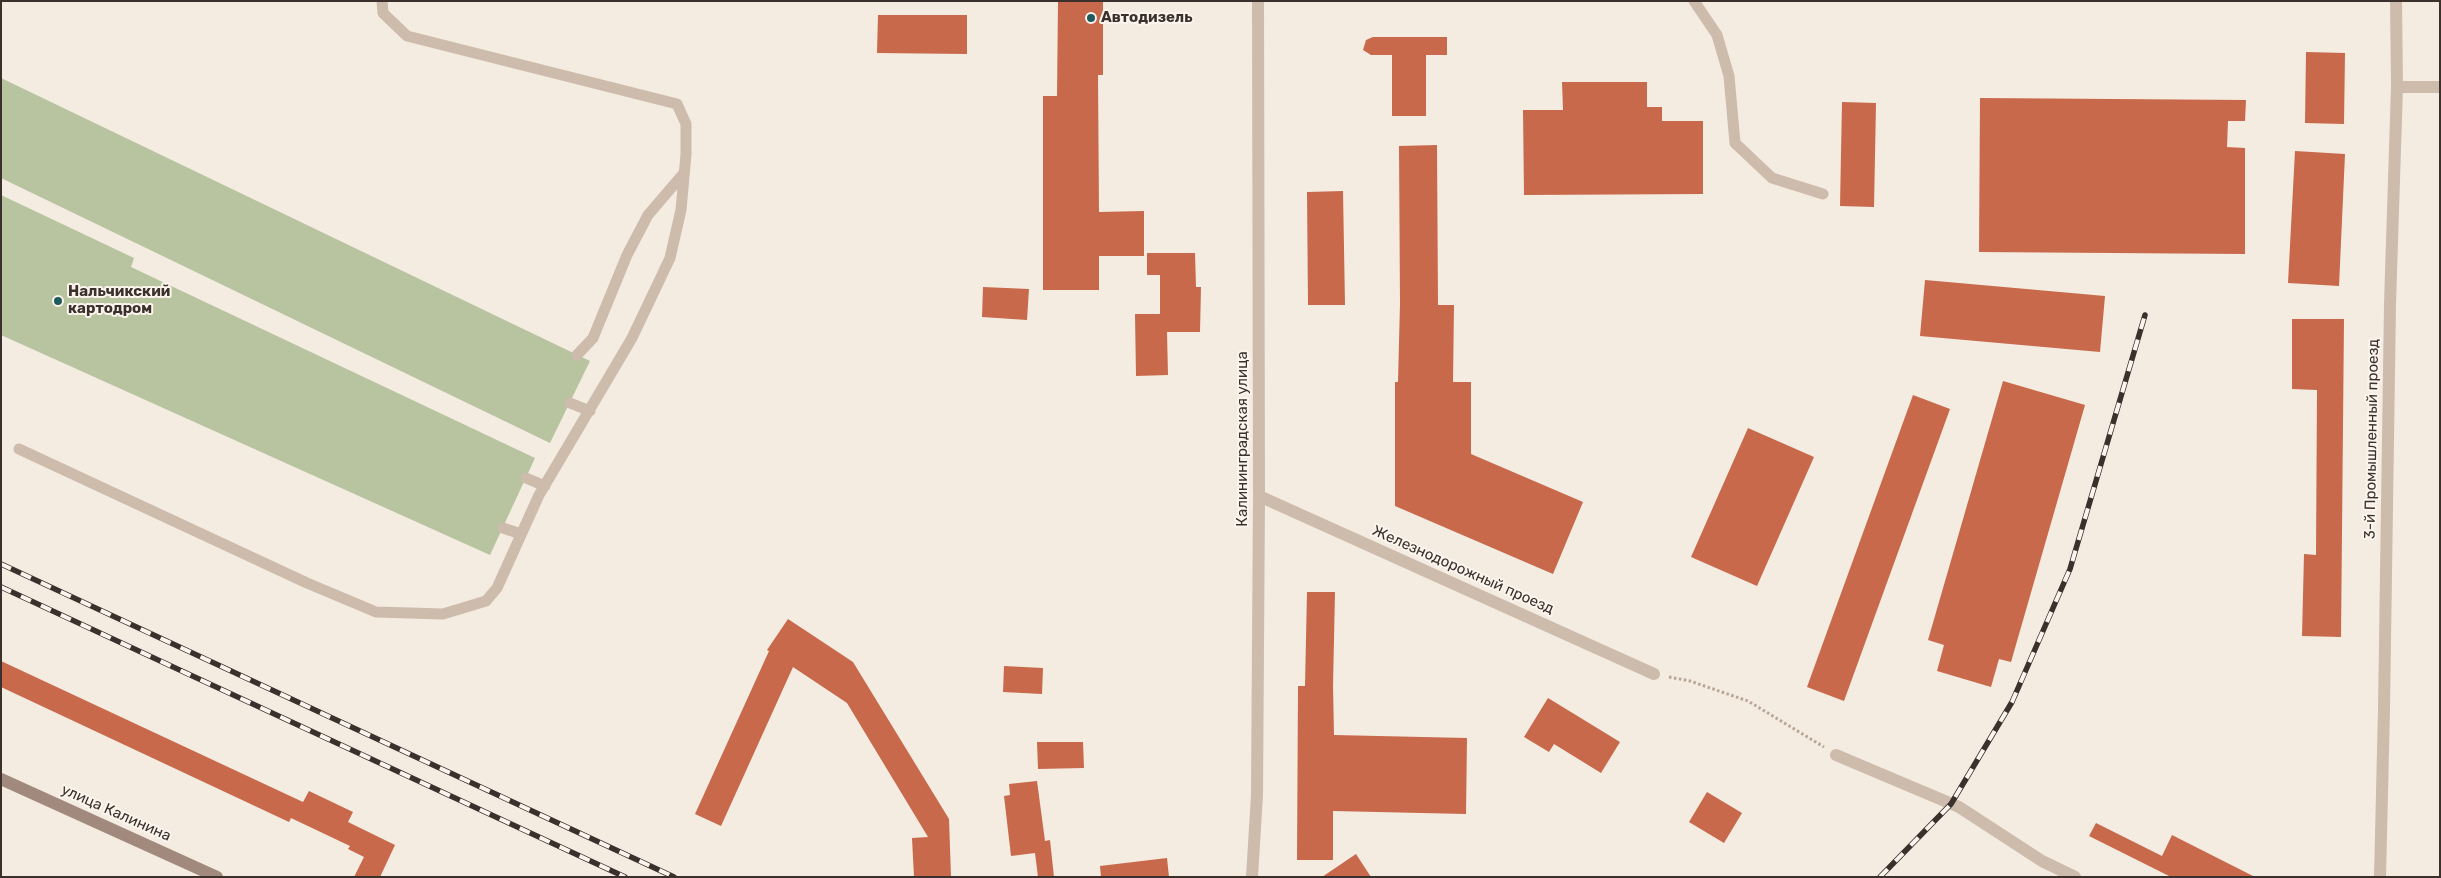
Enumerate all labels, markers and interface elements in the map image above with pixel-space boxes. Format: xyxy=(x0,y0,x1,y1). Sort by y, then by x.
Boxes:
place label: Автодизель xyxy=(1101,9,1193,27)
marker: Автодизель xyxy=(1085,12,1097,24)
place label: Нальчикский картодром xyxy=(68,283,170,318)
marker: Нальчикский картодром xyxy=(52,295,64,307)
street label: 3-й Промышленный проезд xyxy=(2361,339,2383,539)
street label: Калининградская улица xyxy=(1234,351,1252,527)
street label: Железнодорожный проезд xyxy=(1369,522,1557,618)
street label: улица Калинина xyxy=(58,781,174,845)

